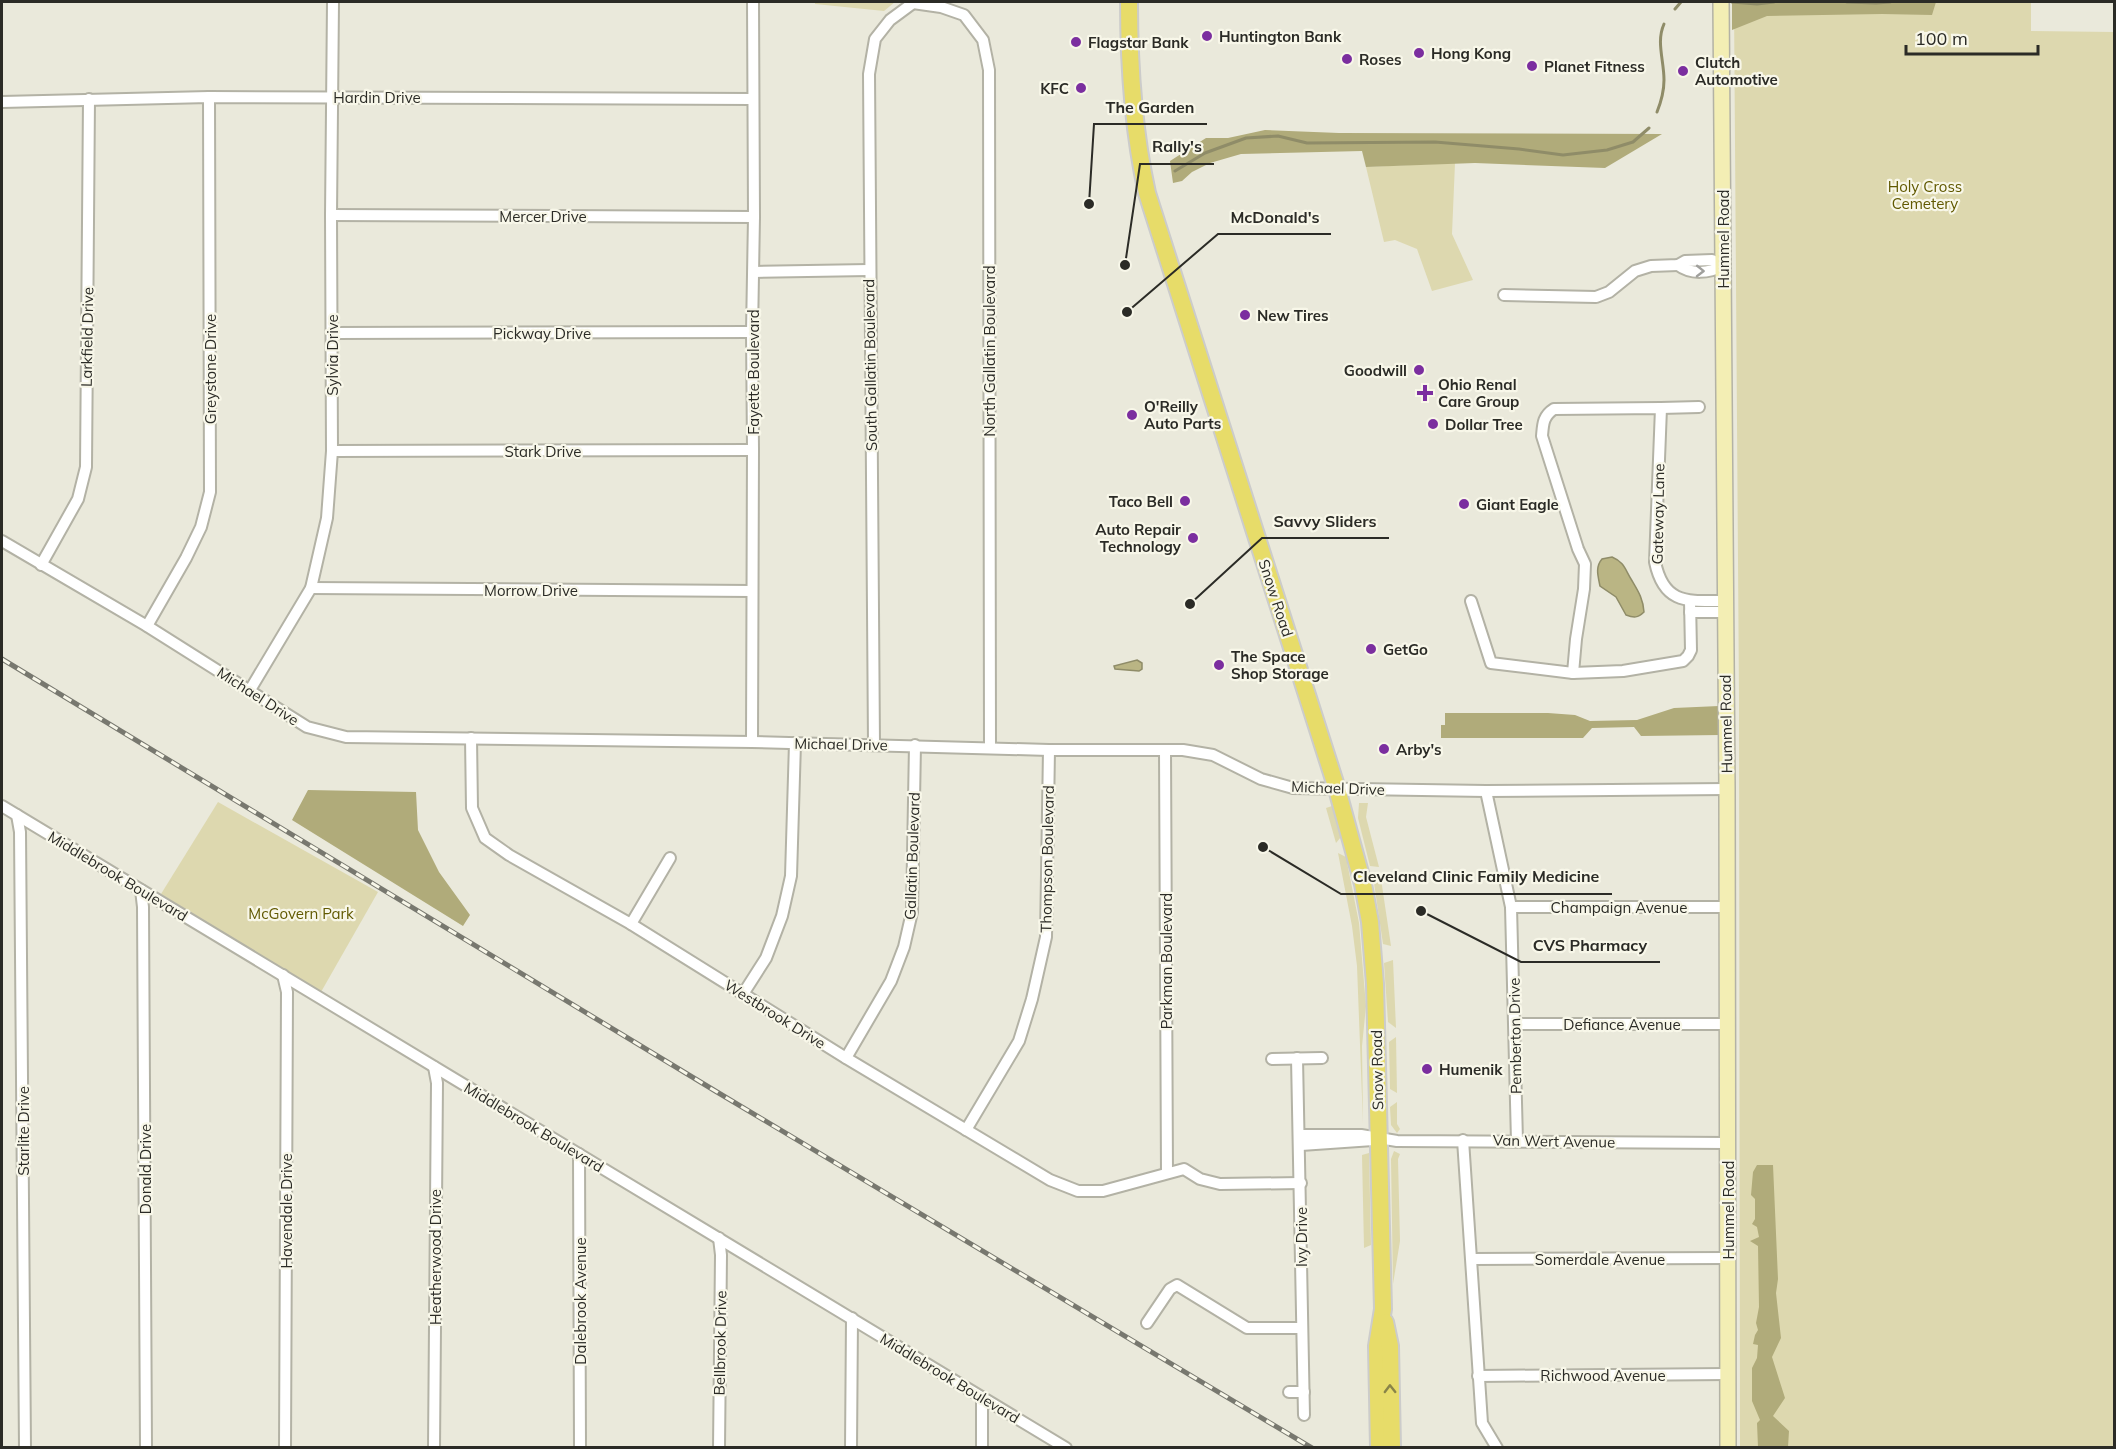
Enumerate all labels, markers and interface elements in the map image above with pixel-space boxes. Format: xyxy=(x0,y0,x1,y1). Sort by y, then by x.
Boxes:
scale bar xyxy=(1906,18,2038,56)
place label: Huntington Bank xyxy=(1219,27,1342,46)
text: 100 m xyxy=(1915,27,1968,50)
marker: Huntington Bank xyxy=(1200,29,1214,43)
place label: Flagstar Bank xyxy=(1088,33,1189,52)
marker: Flagstar Bank xyxy=(1069,35,1083,49)
place label: Hong Kong xyxy=(1431,44,1511,63)
marker: Hong Kong xyxy=(1412,46,1426,60)
place label: Roses xyxy=(1359,50,1401,69)
marker: Roses xyxy=(1340,52,1354,66)
place label: Clutch Automotive xyxy=(1695,53,1778,89)
place label: Planet Fitness xyxy=(1544,57,1645,76)
marker: Planet Fitness xyxy=(1525,59,1539,73)
marker: Clutch Automotive xyxy=(1676,64,1690,78)
place label: KFC xyxy=(1040,79,1069,98)
marker: KFC xyxy=(1074,81,1088,95)
street label: Hardin Drive xyxy=(333,88,421,107)
callout: The Garden xyxy=(1094,90,1207,124)
text: The Garden xyxy=(1106,97,1194,117)
callout: Rally's xyxy=(1140,130,1214,164)
text: Rally's xyxy=(1152,136,1202,156)
park label: Holy Cross Cemetery xyxy=(1888,177,1962,213)
street label: Hummel Road xyxy=(1714,190,1733,288)
callout: McDonald's xyxy=(1218,200,1331,234)
street label: Mercer Drive xyxy=(499,207,587,226)
text: McDonald's xyxy=(1230,207,1320,227)
street label: North Gallatin Boulevard xyxy=(980,265,999,437)
one-way arrow xyxy=(1696,265,1705,278)
street label: South Gallatin Boulevard xyxy=(859,279,881,451)
street label: Larkfield Drive xyxy=(77,287,97,387)
place label: New Tires xyxy=(1257,306,1329,325)
marker: New Tires xyxy=(1238,308,1252,322)
street label: Fayette Boulevard xyxy=(744,309,763,435)
street label: Greystone Drive xyxy=(201,314,220,424)
street label: Sylvia Drive xyxy=(323,314,342,396)
street label: Pickway Drive xyxy=(493,324,591,343)
place label: Goodwill xyxy=(1344,361,1407,380)
marker: Goodwill xyxy=(1412,363,1426,377)
place label: Ohio Renal Care Group xyxy=(1438,375,1519,411)
marker: Ohio Renal Care Group xyxy=(1416,384,1434,402)
place label: O'Reilly Auto Parts xyxy=(1144,397,1221,433)
marker: O'Reilly Auto Parts xyxy=(1125,408,1139,422)
place label: Dollar Tree xyxy=(1445,415,1523,434)
marker: Dollar Tree xyxy=(1426,417,1440,431)
street label: Stark Drive xyxy=(505,442,581,461)
street label: Gateway Lane xyxy=(1648,463,1668,565)
place label: Taco Bell xyxy=(1109,492,1173,511)
marker: Taco Bell xyxy=(1178,494,1192,508)
place label: Giant Eagle xyxy=(1476,495,1559,514)
marker: Giant Eagle xyxy=(1457,497,1471,511)
callout: Savvy Sliders xyxy=(1262,504,1389,538)
text: Savvy Sliders xyxy=(1273,511,1377,531)
place label: Auto Repair Technology xyxy=(1095,520,1182,556)
marker: Auto Repair Technology xyxy=(1186,531,1200,545)
street label: Snow Road xyxy=(1255,557,1297,639)
street label: Morrow Drive xyxy=(484,581,578,600)
place label: GetGo xyxy=(1383,640,1428,659)
marker: GetGo xyxy=(1364,642,1378,656)
place label: The Space Shop Storage xyxy=(1231,647,1329,683)
marker: The Space Shop Storage xyxy=(1212,658,1226,672)
street label: Michael Drive xyxy=(214,663,302,729)
street label: Hummel Road xyxy=(1716,674,1736,774)
street label: Michael Drive xyxy=(794,734,888,754)
place label: Arby's xyxy=(1396,740,1442,759)
marker: Arby's xyxy=(1377,742,1391,756)
street label: Michael Drive xyxy=(1291,777,1385,799)
street label: Thompson Boulevard xyxy=(1036,785,1058,933)
street label: Gallatin Boulevard xyxy=(900,792,924,920)
street label: Middlebrook Boulevard xyxy=(45,827,191,925)
callout: Cleveland Clinic Family Medicine xyxy=(1341,860,1612,894)
text: Cleveland Clinic Family Medicine xyxy=(1353,866,1600,886)
street label: Parkman Boulevard xyxy=(1157,893,1176,1029)
street label: Champaign Avenue xyxy=(1551,898,1687,917)
park label: McGovern Park xyxy=(248,904,354,923)
callout: CVS Pharmacy xyxy=(1521,928,1660,962)
text: CVS Pharmacy xyxy=(1533,935,1648,955)
street label: Westbrook Drive xyxy=(721,975,829,1053)
street label: Pemberton Drive xyxy=(1504,978,1526,1094)
street label: Defiance Avenue xyxy=(1563,1015,1681,1034)
street label: Snow Road xyxy=(1367,1030,1387,1110)
place label: Humenik xyxy=(1439,1060,1503,1079)
marker: Humenik xyxy=(1420,1062,1434,1076)
street label: Middlebrook Boulevard xyxy=(461,1078,607,1176)
street label: Starlite Drive xyxy=(14,1086,33,1176)
street label: Donald Drive xyxy=(136,1124,155,1214)
street label: Van Wert Avenue xyxy=(1493,1130,1615,1152)
street label: Havendale Drive xyxy=(277,1153,296,1269)
street label: Hummel Road xyxy=(1719,1161,1738,1259)
street label: Heatherwood Drive xyxy=(426,1189,445,1325)
street label: Ivy Drive xyxy=(1292,1207,1311,1267)
street label: Dalebrook Avenue xyxy=(571,1237,590,1365)
street label: Somerdale Avenue xyxy=(1535,1250,1665,1269)
street label: Bellbrook Drive xyxy=(710,1290,730,1396)
street label: Middlebrook Boulevard xyxy=(877,1329,1023,1427)
street label: Richwood Avenue xyxy=(1540,1366,1666,1385)
one-way arrow xyxy=(1384,1385,1397,1394)

